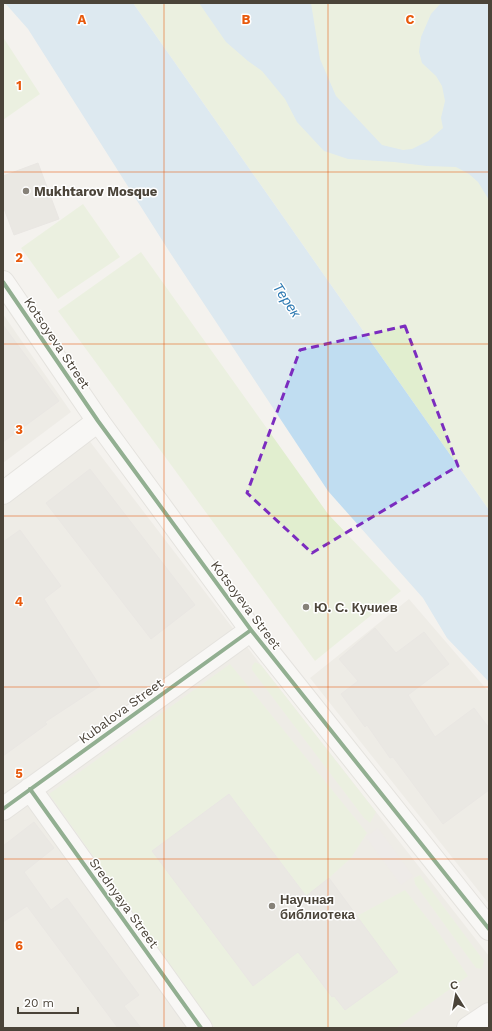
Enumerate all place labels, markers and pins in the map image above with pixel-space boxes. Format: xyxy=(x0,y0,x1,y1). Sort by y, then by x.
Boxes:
place label: Mukhtarov Mosque xyxy=(34,184,158,199)
marker: Mukhtarov Mosque xyxy=(21,186,31,196)
place label: Ю. С. Кучиев xyxy=(314,600,398,615)
marker: Ю. С. Кучиев xyxy=(301,602,311,612)
place label: Научная библиотека xyxy=(280,892,356,922)
marker: Научная библиотека xyxy=(267,901,277,911)

